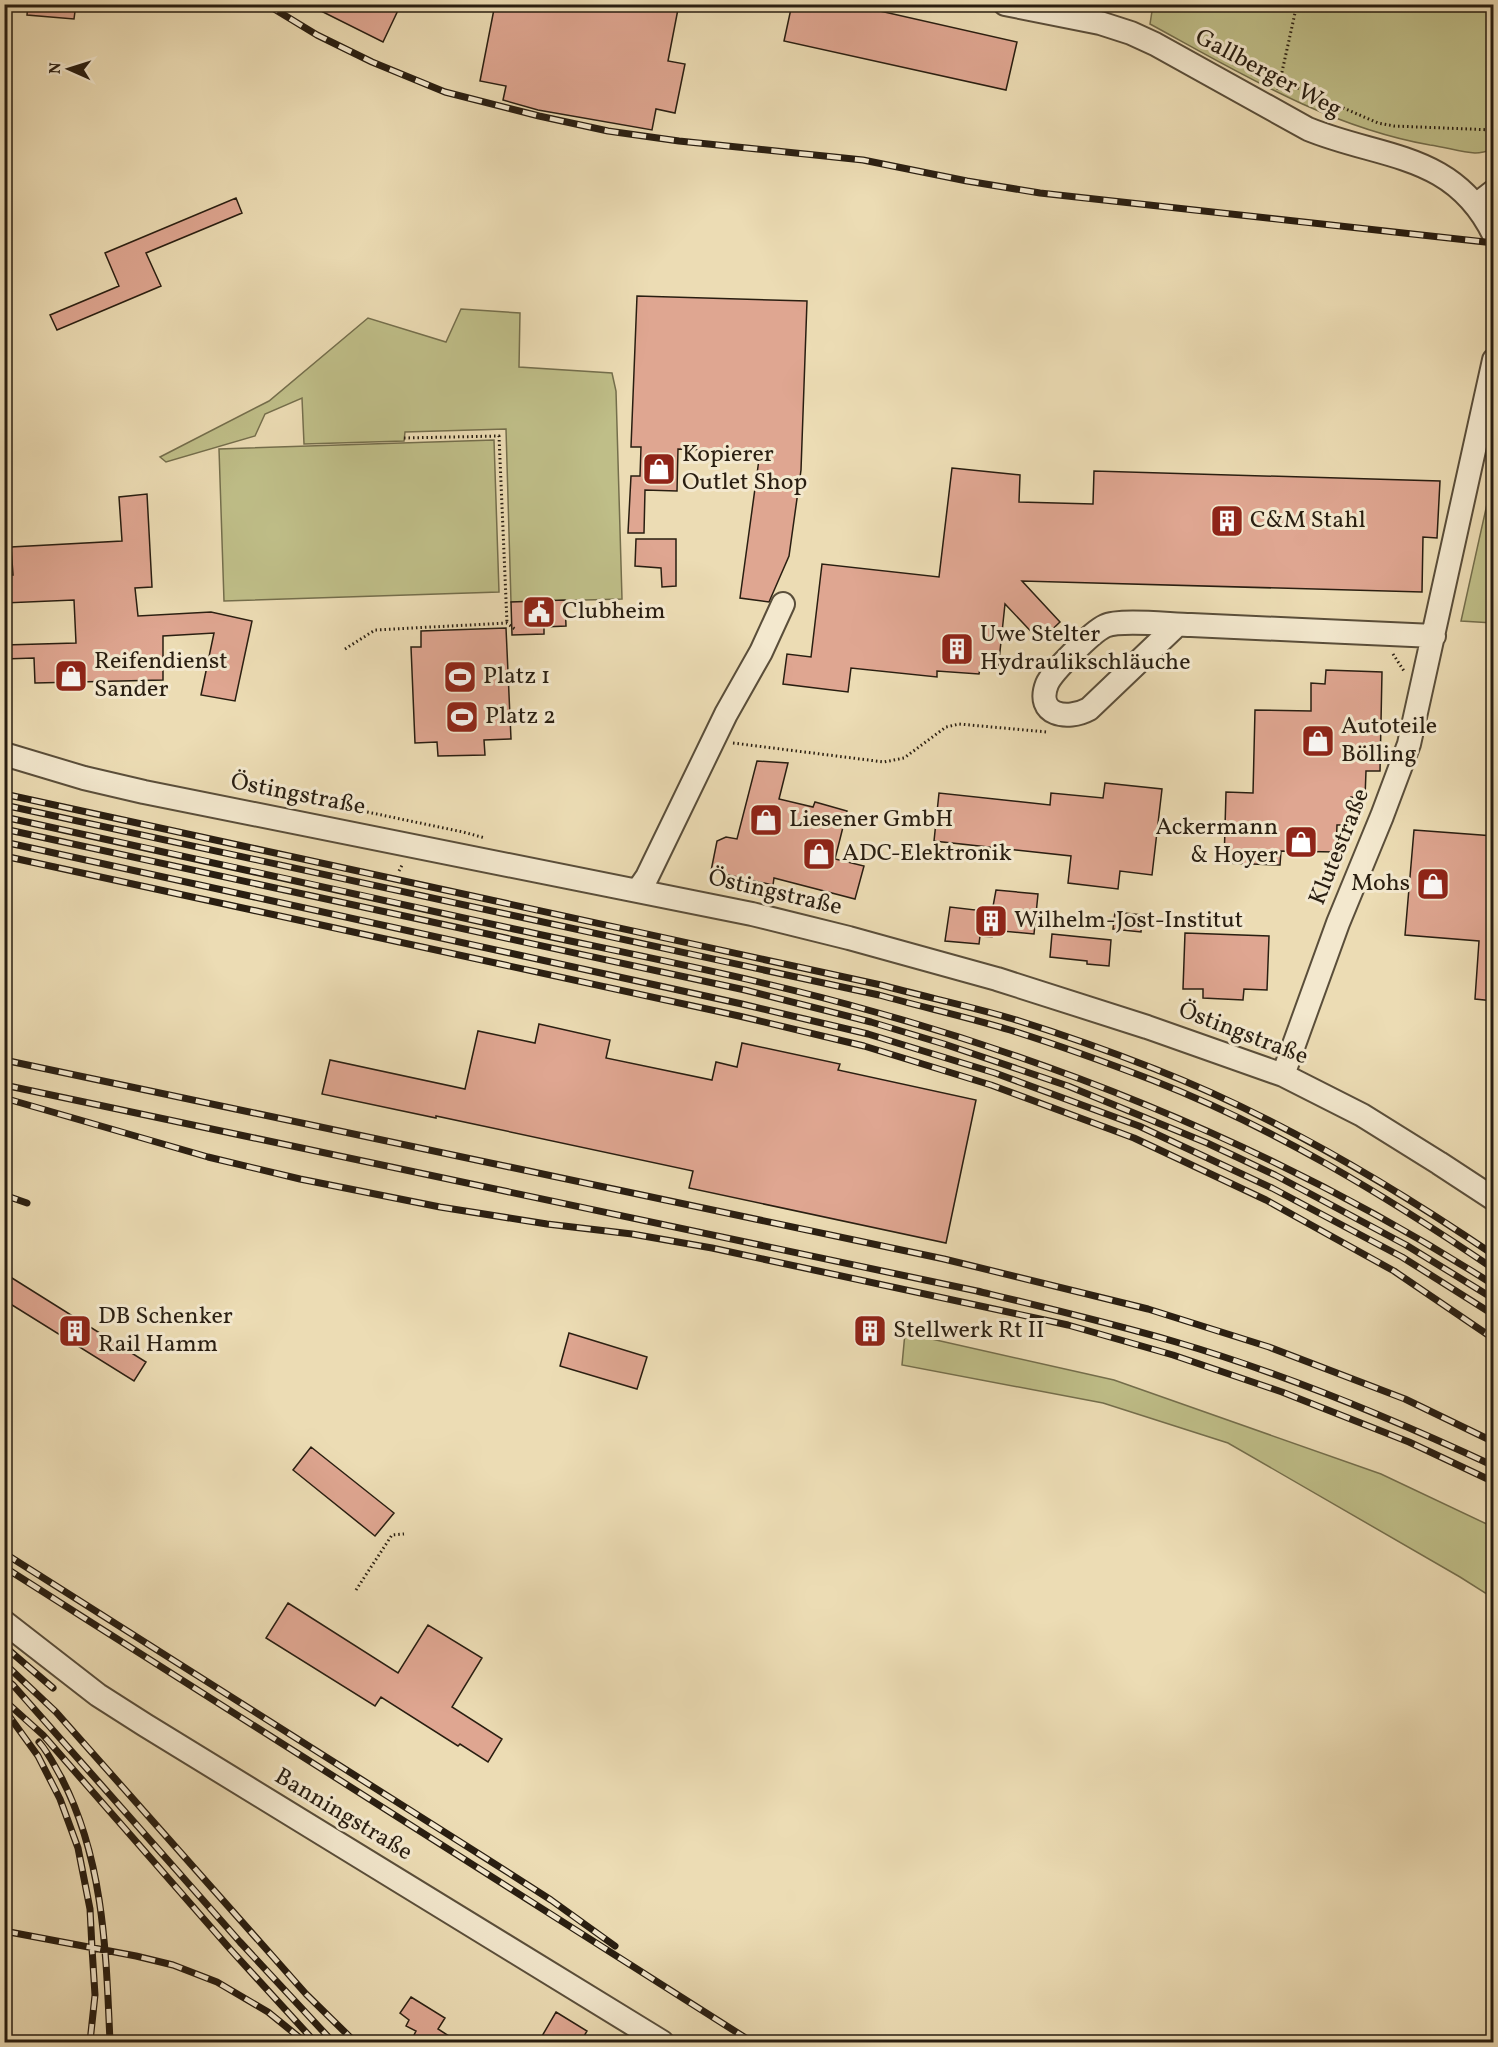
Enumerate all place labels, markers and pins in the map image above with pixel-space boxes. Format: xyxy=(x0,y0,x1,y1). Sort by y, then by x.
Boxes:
place label: Kopierer Outlet Shop xyxy=(682,438,807,500)
shop icon: Kopierer Outlet Shop xyxy=(641,451,677,487)
building icon: C&M Stahl xyxy=(1209,503,1245,539)
place label: C&M Stahl xyxy=(1250,504,1366,538)
public building icon: Clubheim xyxy=(521,594,557,630)
place label: Clubheim xyxy=(562,595,665,629)
place label: Uwe Stelter Hydraulikschläuche xyxy=(980,618,1191,680)
building icon: Uwe Stelter Hydraulikschläuche xyxy=(939,631,975,667)
place label: Reifendienst Sander xyxy=(94,645,228,707)
shop icon: Reifendienst Sander xyxy=(53,658,89,694)
sports icon: Platz 1 xyxy=(442,659,478,695)
place label: Platz 1 xyxy=(483,660,550,694)
sports icon: Platz 2 xyxy=(444,699,480,735)
place label: Platz 2 xyxy=(485,700,556,734)
place label: Autoteile Bölling xyxy=(1341,710,1437,772)
shop icon: Autoteile Bölling xyxy=(1300,723,1336,759)
shop icon: Liesener GmbH xyxy=(748,802,784,838)
place label: Liesener GmbH xyxy=(789,803,953,837)
place label: Ackermann & Hoyer xyxy=(1155,811,1278,873)
shop icon: Ackermann & Hoyer xyxy=(1283,824,1319,860)
shop icon: ADC-Elektronik xyxy=(801,836,837,872)
place label: ADC-Elektronik xyxy=(842,837,1012,871)
shop icon: Mohs xyxy=(1415,866,1451,902)
place label: Mohs xyxy=(1351,867,1410,901)
building icon: Wilhelm-Jost-Institut xyxy=(973,903,1009,939)
place label: Wilhelm-Jost-Institut xyxy=(1014,904,1243,938)
place label: DB Schenker Rail Hamm xyxy=(98,1300,233,1362)
building icon: DB Schenker Rail Hamm xyxy=(57,1313,93,1349)
building icon: Stellwerk Rt II xyxy=(852,1313,888,1349)
place label: Stellwerk Rt II xyxy=(893,1314,1044,1348)

